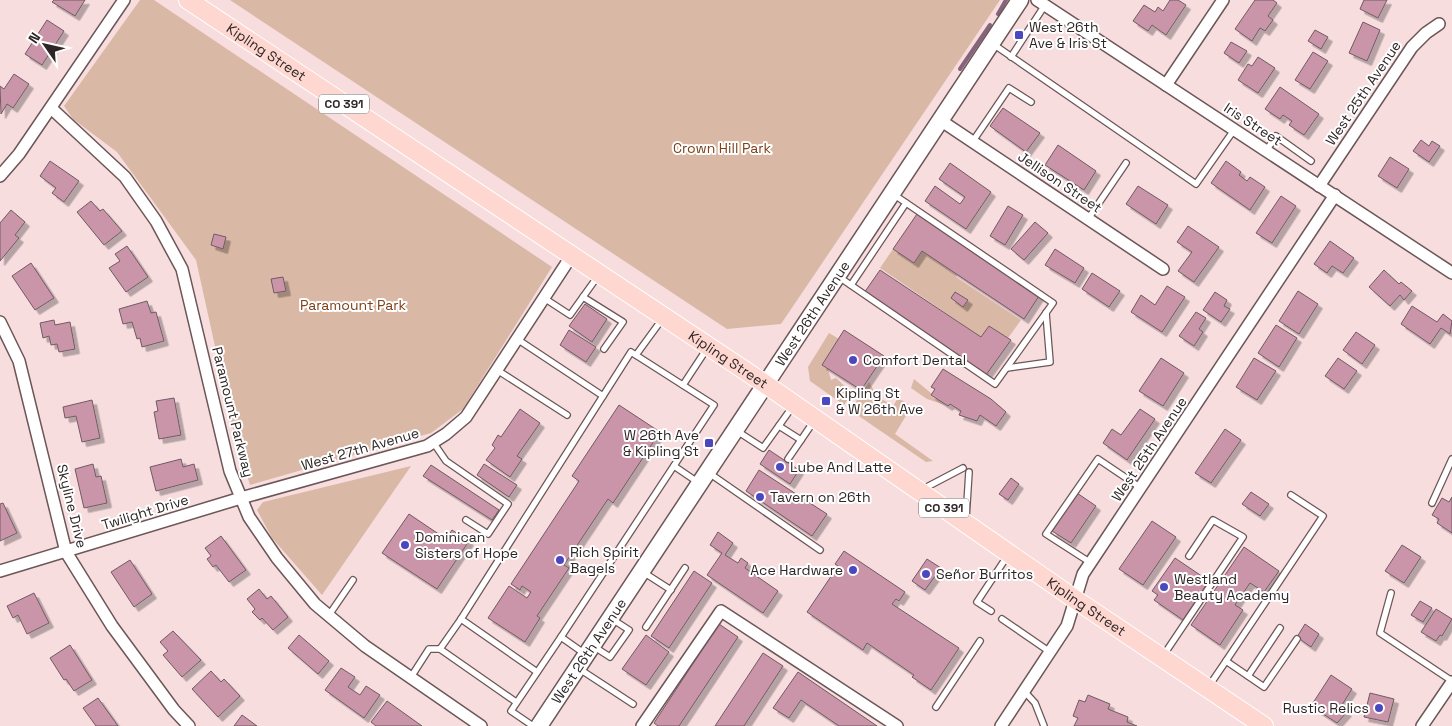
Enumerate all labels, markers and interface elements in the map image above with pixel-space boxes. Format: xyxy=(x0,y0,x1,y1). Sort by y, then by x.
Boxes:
place label: West 26th Ave & Iris St xyxy=(1029,18,1107,52)
street label: Kipling Street xyxy=(223,19,310,85)
north arrow xyxy=(20,20,70,70)
text: N xyxy=(24,29,44,47)
marker: West 26th Ave & Iris St xyxy=(1013,29,1025,41)
street label: West 25th Avenue xyxy=(1321,37,1405,149)
road number: CO 391 xyxy=(319,95,369,114)
street label: Iris Street xyxy=(1220,99,1286,149)
park label: Crown Hill Park xyxy=(673,139,772,157)
street label: Jellison Street xyxy=(1015,147,1105,217)
street label: West 26th Avenue xyxy=(771,257,854,369)
park label: Paramount Park xyxy=(300,296,407,314)
street label: Kipling Street xyxy=(685,327,772,393)
street label: Paramount Parkway xyxy=(208,345,258,479)
place label: Comfort Dental xyxy=(863,351,966,369)
marker: Comfort Dental xyxy=(847,354,859,366)
place label: Kipling St & W 26th Ave xyxy=(836,384,923,418)
street label: West 25th Avenue xyxy=(1107,393,1191,505)
marker: Kipling St & W 26th Ave xyxy=(820,395,832,407)
street label: West 27th Avenue xyxy=(299,424,421,474)
place label: W 26th Ave & Kipling St xyxy=(623,426,699,460)
marker: W 26th Ave & Kipling St xyxy=(703,437,715,449)
place label: Lube And Latte xyxy=(790,458,892,476)
marker: Lube And Latte xyxy=(774,461,786,473)
street label: Skyline Drive xyxy=(53,462,91,550)
place label: Tavern on 26th xyxy=(770,488,871,506)
street label: Twilight Drive xyxy=(100,490,190,534)
marker: Tavern on 26th xyxy=(754,491,766,503)
road number: CO 391 xyxy=(919,498,969,518)
place label: Dominican Sisters of Hope xyxy=(415,528,518,562)
marker: Dominican Sisters of Hope xyxy=(399,539,411,551)
place label: Rich Spirit Bagels xyxy=(570,543,639,577)
marker: Rich Spirit Bagels xyxy=(554,554,566,566)
place label: Ace Hardware xyxy=(750,561,843,579)
marker: Ace Hardware xyxy=(847,564,859,576)
place label: Señor Burritos xyxy=(936,565,1033,583)
marker: Señor Burritos xyxy=(920,568,932,580)
place label: Westland Beauty Academy xyxy=(1174,570,1289,604)
street label: Kipling Street xyxy=(1043,573,1129,640)
marker: Westland Beauty Academy xyxy=(1158,581,1170,593)
street label: West 26th Avenue xyxy=(547,595,630,707)
place label: Rustic Relics xyxy=(1283,699,1369,717)
marker: Rustic Relics xyxy=(1373,702,1385,714)

